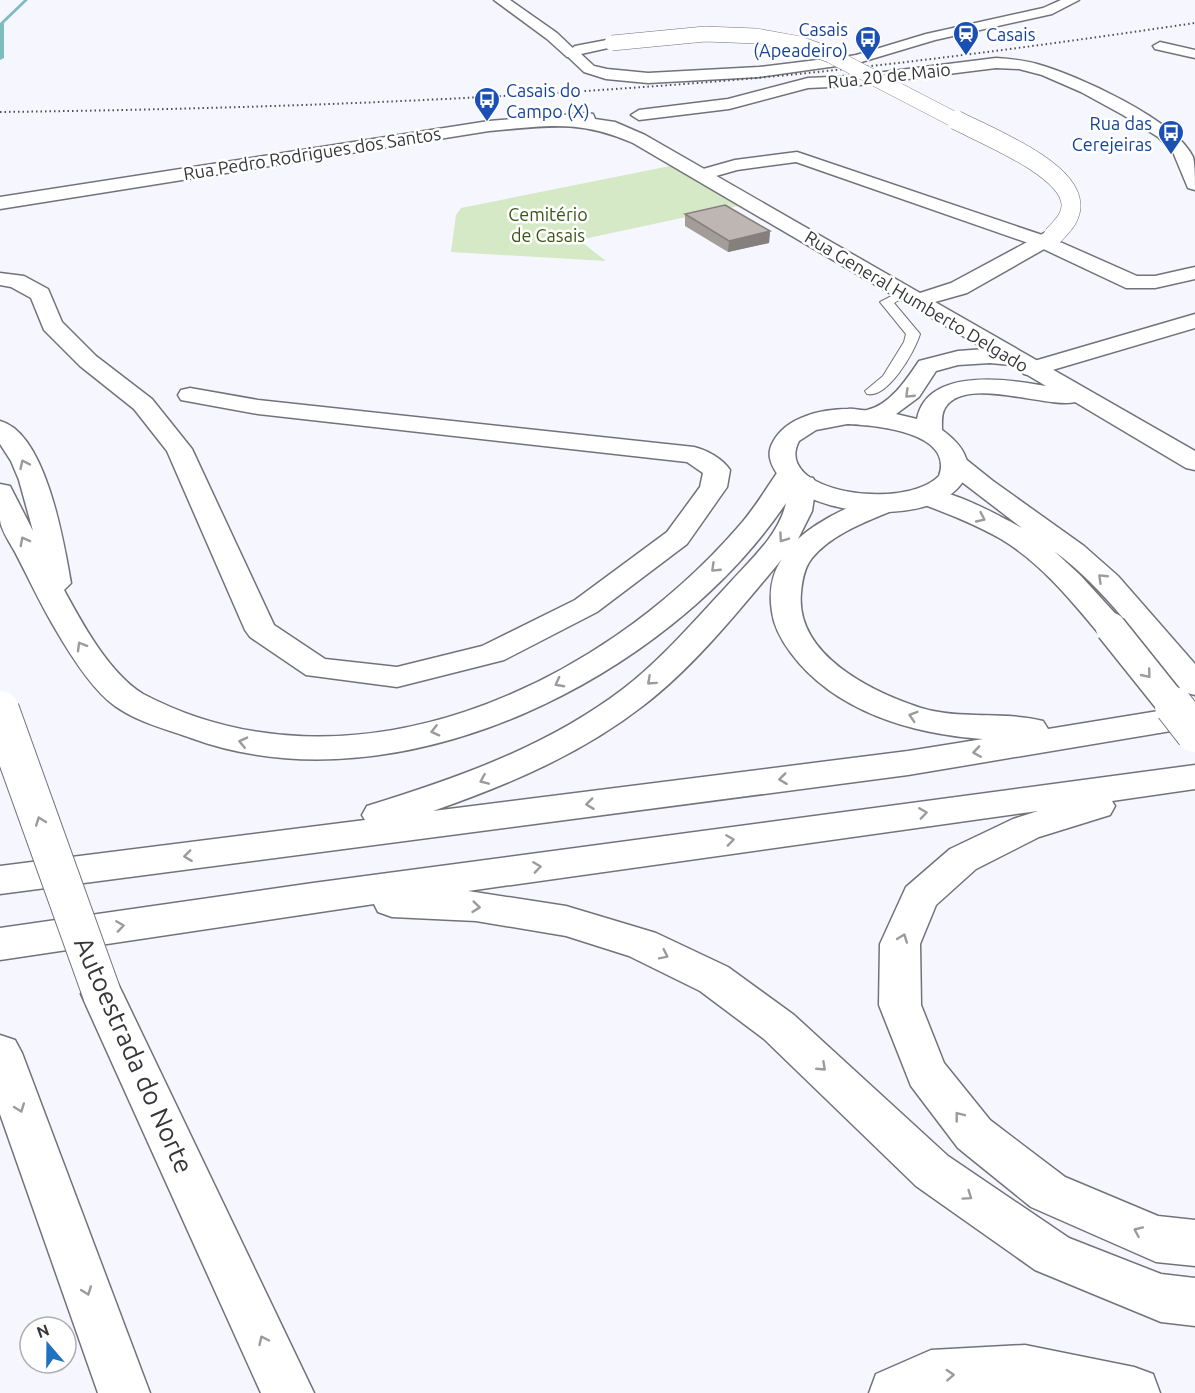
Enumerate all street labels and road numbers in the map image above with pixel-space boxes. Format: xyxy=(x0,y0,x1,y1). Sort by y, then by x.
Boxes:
street label: Rua 20 de Maio xyxy=(826,59,952,91)
street label: Rua Pedro Rodrigues dos Santos xyxy=(182,123,442,183)
street label: Rua General Humberto Delgado xyxy=(802,226,1032,376)
street label: Autoestrada do Norte xyxy=(69,933,199,1177)

